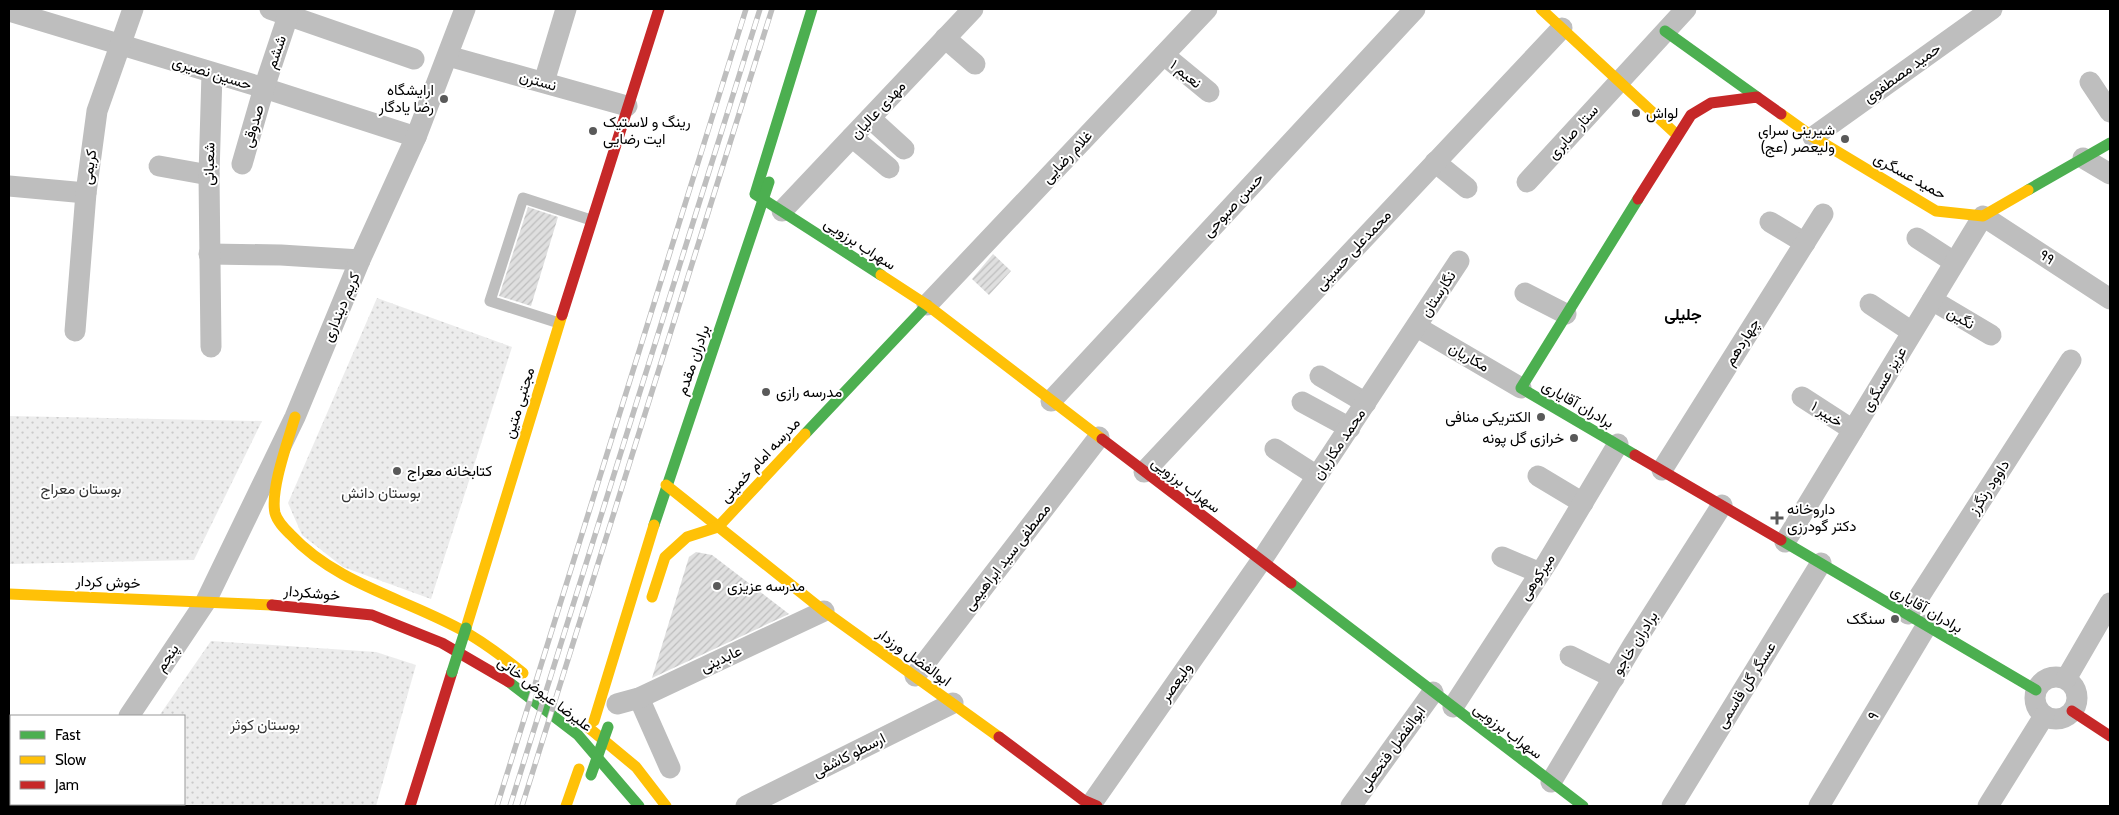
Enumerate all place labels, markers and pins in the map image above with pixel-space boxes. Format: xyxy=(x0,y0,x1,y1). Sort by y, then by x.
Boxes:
place label: ارایشگاه رضا یادگار xyxy=(378,81,434,116)
marker: ارایشگاه رضا یادگار xyxy=(438,93,450,105)
place label: لواش xyxy=(1646,104,1678,123)
marker: لواش xyxy=(1630,107,1642,119)
place label: رینگ و لاستیک ایت رضایی xyxy=(603,113,691,149)
place label: شیرینی سرای ولیعصر (عج) xyxy=(1758,121,1835,158)
marker: رینگ و لاستیک ایت رضایی xyxy=(587,125,599,137)
marker: شیرینی سرای ولیعصر (عج) xyxy=(1839,133,1851,145)
place label: مدرسه رازی xyxy=(776,383,842,402)
marker: مدرسه رازی xyxy=(760,386,772,398)
place label: الکتریکی منافی xyxy=(1445,408,1531,427)
marker: الکتریکی منافی xyxy=(1535,411,1547,423)
place label: خرازی گل پونه xyxy=(1482,429,1564,448)
marker: خرازی گل پونه xyxy=(1568,432,1580,444)
place label: کتابخانه معراج xyxy=(407,462,493,482)
marker: کتابخانه معراج xyxy=(391,465,403,477)
place label: داروخانه دکتر گودرزی xyxy=(1787,500,1856,536)
marker: داروخانه دکتر گودرزی xyxy=(1771,512,1783,524)
place label: مدرسه عزیزی xyxy=(727,577,805,596)
marker: مدرسه عزیزی xyxy=(711,580,723,592)
place label: سنگک xyxy=(1846,610,1885,628)
marker: سنگک xyxy=(1889,613,1901,625)

